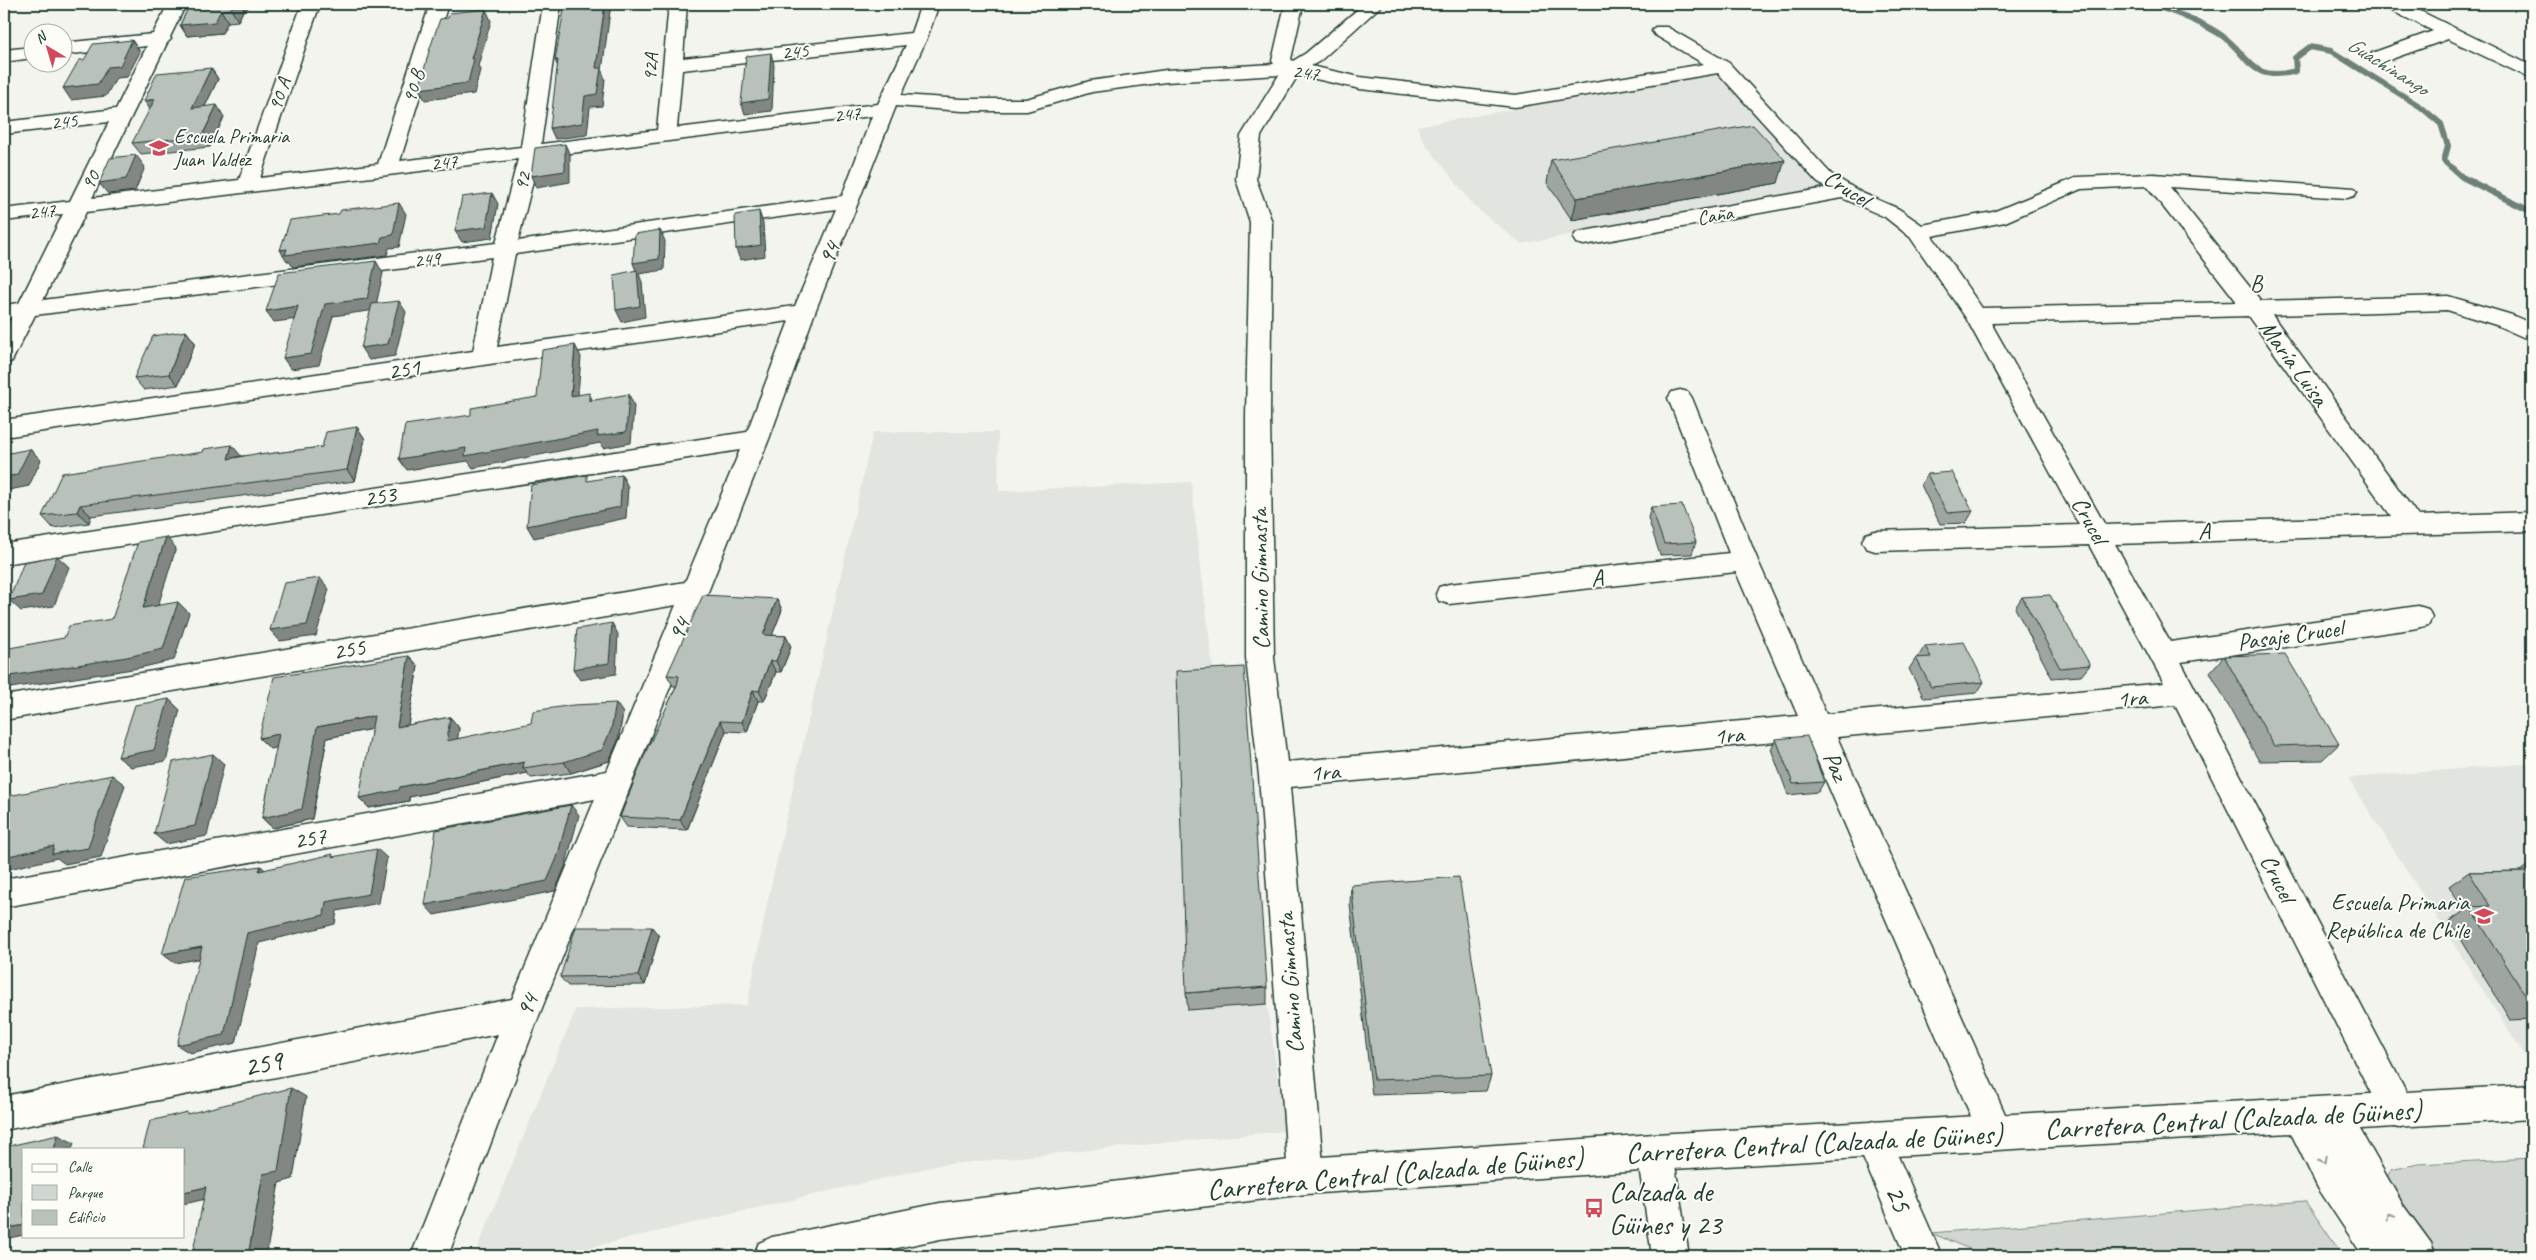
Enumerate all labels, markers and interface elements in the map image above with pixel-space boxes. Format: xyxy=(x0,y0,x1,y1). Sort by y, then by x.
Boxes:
north arrow xyxy=(22,22,72,72)
text: N xyxy=(32,27,51,48)
water label: Guachinango xyxy=(2343,31,2436,103)
street label: 245 xyxy=(780,38,811,65)
street label: 92A xyxy=(637,51,664,82)
street label: 247 xyxy=(1291,58,1322,87)
street label: 90 B xyxy=(397,65,431,106)
street label: 90 A xyxy=(262,74,297,114)
street label: 247 xyxy=(832,100,863,129)
street label: 245 xyxy=(49,107,80,136)
place label: Escuela Primaria Juan Valdez xyxy=(173,124,290,172)
school or university icon: Escuela Primaria Juan Valdez xyxy=(148,137,170,159)
street label: 247 xyxy=(429,148,460,177)
street label: Crucel xyxy=(1818,162,1879,216)
street label: 90 xyxy=(75,165,107,194)
street label: 92 xyxy=(508,167,537,193)
street label: 247 xyxy=(27,197,58,226)
street label: Caña xyxy=(1695,200,1736,231)
street label: 94 xyxy=(811,235,848,269)
street label: 249 xyxy=(412,245,444,274)
street label: B xyxy=(2249,268,2264,298)
street label: María Luisa xyxy=(2253,314,2336,413)
street label: 251 xyxy=(386,351,424,386)
street label: 253 xyxy=(362,478,401,513)
street label: Crucel xyxy=(2065,491,2117,552)
street label: Camino Gimnasta xyxy=(1244,506,1276,650)
street label: A xyxy=(2197,516,2211,546)
street label: A xyxy=(1589,562,1605,594)
street label: 94 xyxy=(661,611,698,645)
street label: Pasaje Crucel xyxy=(2235,612,2349,657)
street label: 255 xyxy=(330,631,369,667)
street label: 1ra xyxy=(2116,682,2150,714)
street label: 1ra xyxy=(1713,719,1747,751)
street label: Paz xyxy=(1817,747,1856,787)
street label: 1ra xyxy=(1309,756,1343,788)
street label: 257 xyxy=(291,820,330,856)
street label: Crucel xyxy=(2253,849,2304,910)
place label: Escuela Primaria República de Chile xyxy=(2326,887,2471,945)
school or university icon: Escuela Primaria República de Chile xyxy=(2473,905,2495,927)
street label: Camino Gimnasta xyxy=(1270,909,1310,1054)
street label: 94 xyxy=(509,987,546,1021)
street label: 259 xyxy=(240,1041,288,1085)
street label: Carretera Central (Calzada de Güines) xyxy=(2043,1091,2424,1148)
street label: Carretera Central (Calzada de Güines) xyxy=(1624,1115,2005,1172)
street label: Carretera Central (Calzada de Güines) xyxy=(1205,1138,1586,1208)
legend xyxy=(22,1148,185,1238)
one-way arrow xyxy=(2317,1155,2327,1164)
text: Calle xyxy=(68,1158,93,1177)
place label: Calzada de Güines y 23 xyxy=(1609,1173,1724,1243)
street label: 25 xyxy=(1876,1179,1921,1219)
text: Parque xyxy=(68,1184,104,1203)
bus stop icon: Calzada de Güines y 23 xyxy=(1583,1197,1605,1219)
text: Edificio xyxy=(68,1208,106,1227)
one-way arrow xyxy=(2386,1213,2396,1222)

